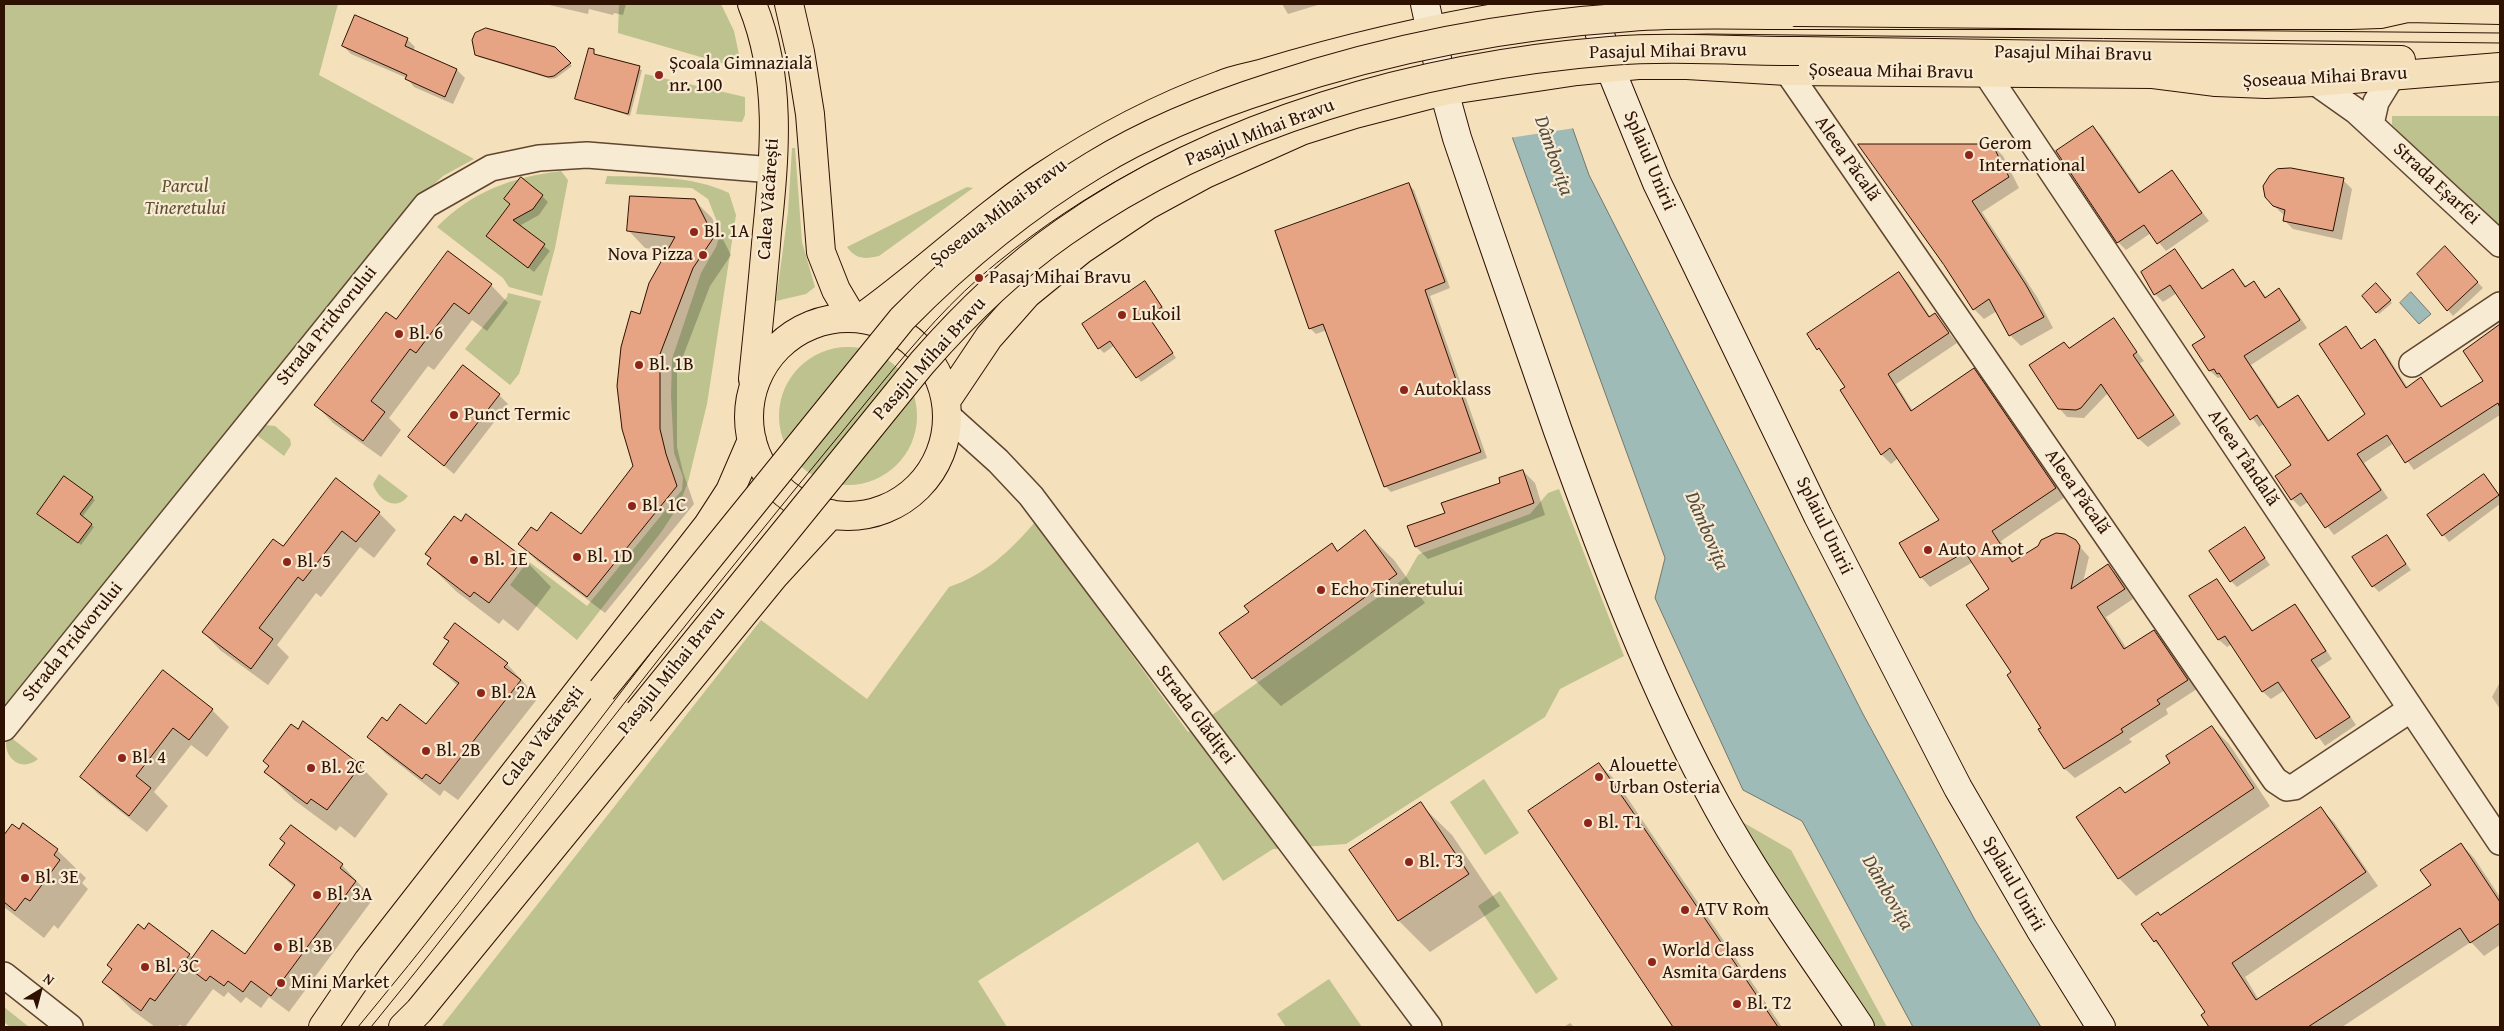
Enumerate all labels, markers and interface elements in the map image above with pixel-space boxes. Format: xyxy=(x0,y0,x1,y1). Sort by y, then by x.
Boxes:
street label: Pasajul Mihai Bravu xyxy=(1589,39,1747,65)
street label: Pasajul Mihai Bravu xyxy=(1994,41,2152,67)
place label: Școala Gimnazială nr. 100 xyxy=(669,53,813,97)
street label: Șoseaua Mihai Bravu xyxy=(1808,59,1974,85)
street label: Șoseaua Mihai Bravu xyxy=(2242,62,2408,94)
marker: Școala Gimnazială nr. 100 xyxy=(653,69,665,81)
street label: Pasajul Mihai Bravu xyxy=(1182,94,1338,172)
street label: Splaiul Unirii xyxy=(1618,108,1680,214)
street label: Aleea Păcală xyxy=(1809,112,1885,206)
water label: Dâmbovița xyxy=(1528,113,1578,199)
place label: Gerom International xyxy=(1979,133,2085,177)
street label: Calea Văcărești xyxy=(753,138,785,260)
street label: Strada Eșarfei xyxy=(2388,138,2484,230)
marker: Gerom International xyxy=(1963,149,1975,161)
street label: Șoseaua Mihai Bravu xyxy=(926,154,1072,272)
park label: Parcul Tineretului xyxy=(144,176,226,220)
place label: Bl. 1A xyxy=(704,221,750,243)
marker: Bl. 1A xyxy=(688,226,700,238)
place label: Nova Pizza xyxy=(608,244,693,266)
marker: Nova Pizza xyxy=(697,249,709,261)
street label: Strada Pridvorului xyxy=(272,262,382,390)
place label: Pasaj Mihai Bravu xyxy=(989,267,1131,289)
marker: Pasaj Mihai Bravu xyxy=(973,272,985,284)
street label: Pasajul Mihai Bravu xyxy=(869,293,991,425)
place label: Lukoil xyxy=(1132,304,1181,326)
marker: Lukoil xyxy=(1116,309,1128,321)
place label: Bl. 6 xyxy=(409,323,443,345)
marker: Bl. 6 xyxy=(393,328,405,340)
place label: Bl. 1B xyxy=(649,354,694,376)
marker: Bl. 1B xyxy=(633,359,645,371)
place label: Autoklass xyxy=(1414,379,1491,401)
marker: Autoklass xyxy=(1398,384,1410,396)
place label: Punct Termic xyxy=(464,404,570,426)
street label: Aleea Tândală xyxy=(2202,405,2284,511)
marker: Punct Termic xyxy=(448,409,460,421)
street label: Aleea Păcală xyxy=(2039,445,2115,539)
street label: Splaiul Unirii xyxy=(1791,473,1857,579)
water label: Dâmbovița xyxy=(1679,488,1733,574)
place label: Bl. 1C xyxy=(642,495,686,517)
marker: Bl. 1C xyxy=(626,500,638,512)
place label: Auto Amot xyxy=(1938,539,2024,561)
marker: Auto Amot xyxy=(1922,544,1934,556)
place label: Bl. 1D xyxy=(587,546,633,568)
place label: Bl. 1E xyxy=(484,549,528,571)
place label: Bl. 5 xyxy=(297,551,331,573)
marker: Bl. 1D xyxy=(571,551,583,563)
marker: Bl. 1E xyxy=(468,554,480,566)
marker: Bl. 5 xyxy=(281,556,293,568)
street label: Strada Pridvorului xyxy=(18,578,128,706)
place label: Echo Tineretului xyxy=(1331,579,1463,601)
marker: Echo Tineretului xyxy=(1315,584,1327,596)
street label: Pasajul Mihai Bravu xyxy=(614,603,730,739)
street label: Strada Glădiței xyxy=(1150,661,1240,769)
place label: Bl. 2A xyxy=(491,682,537,704)
street label: Calea Văcărești xyxy=(497,682,589,792)
marker: Bl. 2A xyxy=(475,687,487,699)
place label: Bl. 2B xyxy=(436,740,481,762)
marker: Bl. 2B xyxy=(420,745,432,757)
place label: Bl. 4 xyxy=(132,747,166,769)
marker: Bl. 4 xyxy=(116,752,128,764)
place label: Alouette Urban Osteria xyxy=(1609,755,1720,799)
place label: Bl. 2C xyxy=(321,757,365,779)
marker: Bl. 2C xyxy=(305,762,317,774)
marker: Alouette Urban Osteria xyxy=(1593,771,1605,783)
place label: Bl. T1 xyxy=(1598,812,1643,834)
marker: Bl. T1 xyxy=(1582,817,1594,829)
street label: Splaiul Unirii xyxy=(1977,832,2049,936)
place label: Bl. T3 xyxy=(1419,851,1464,873)
water label: Dâmbovița xyxy=(1856,851,1918,935)
marker: Bl. T3 xyxy=(1403,856,1415,868)
place label: Bl. 3E xyxy=(35,867,79,889)
marker: Bl. 3E xyxy=(19,872,31,884)
place label: Bl. 3A xyxy=(327,884,373,906)
marker: Bl. 3A xyxy=(311,889,323,901)
place label: ATV Rom xyxy=(1695,899,1769,921)
marker: ATV Rom xyxy=(1679,904,1691,916)
place label: Bl. 3B xyxy=(288,936,333,958)
place label: World Class Asmita Gardens xyxy=(1662,940,1787,984)
marker: Bl. 3B xyxy=(272,941,284,953)
place label: Bl. 3C xyxy=(155,956,199,978)
marker: World Class Asmita Gardens xyxy=(1646,956,1658,968)
marker: Bl. 3C xyxy=(139,961,151,973)
north arrow xyxy=(15,966,65,1016)
text: N xyxy=(39,968,59,990)
place label: Mini Market xyxy=(291,972,389,994)
marker: Mini Market xyxy=(275,977,287,989)
place label: Bl. T2 xyxy=(1747,993,1792,1015)
marker: Bl. T2 xyxy=(1731,998,1743,1010)

